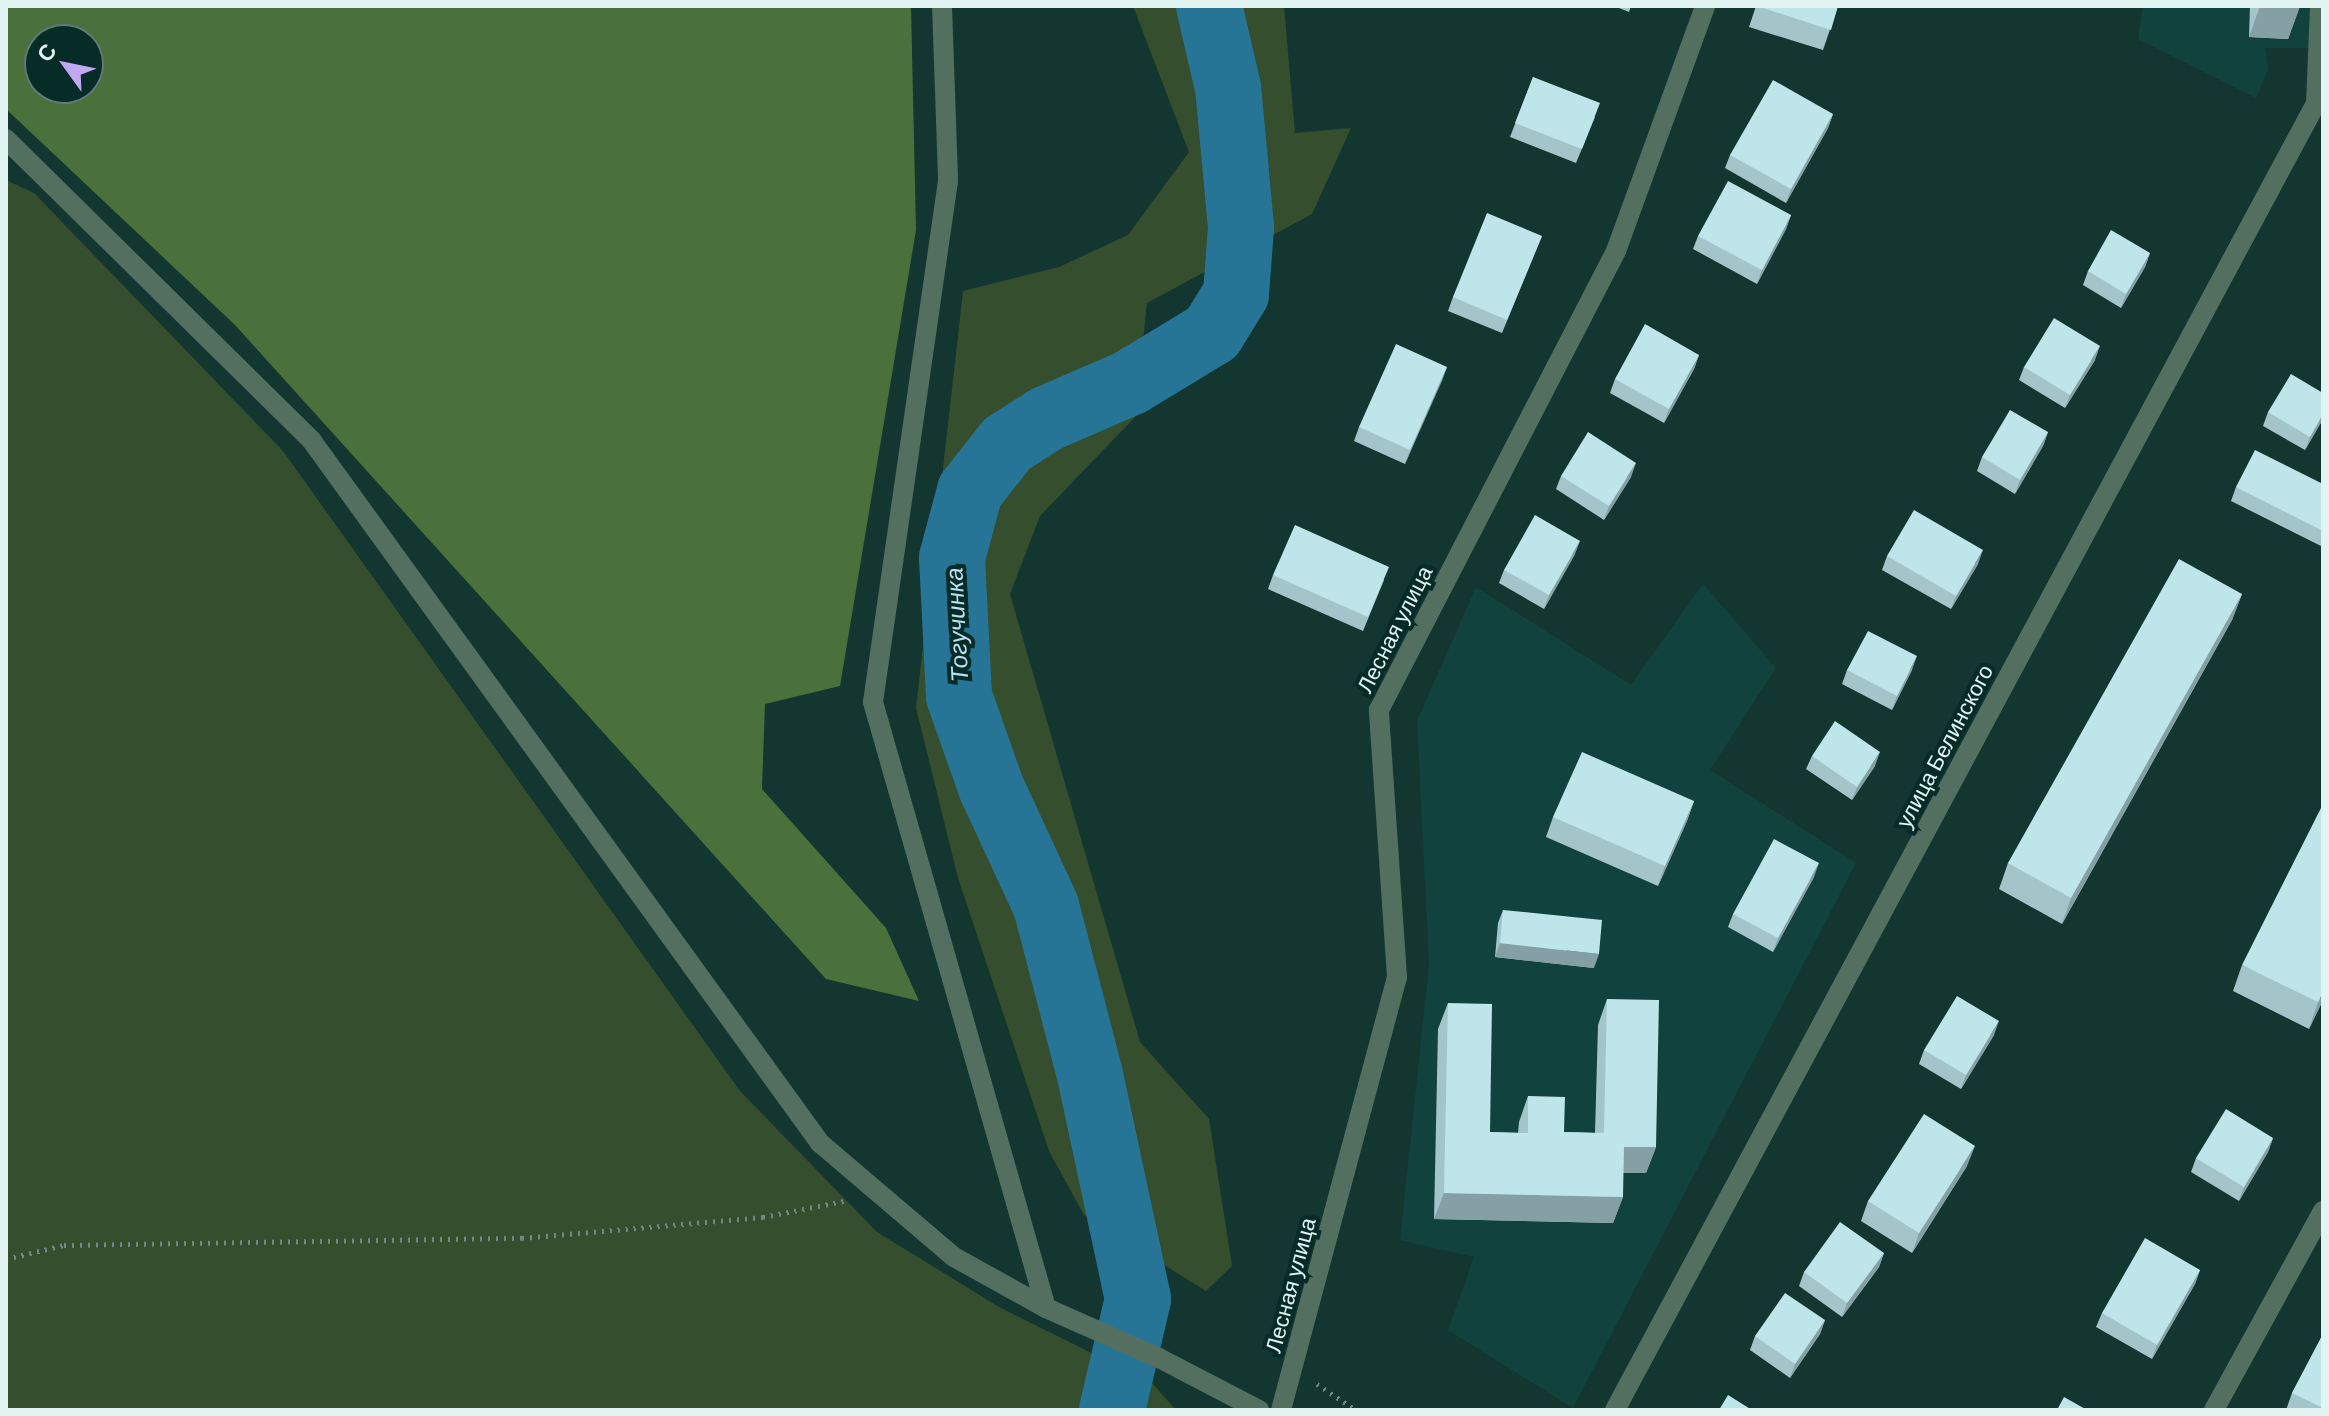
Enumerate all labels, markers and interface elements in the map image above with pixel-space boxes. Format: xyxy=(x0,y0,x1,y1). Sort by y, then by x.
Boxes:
north arrow xyxy=(24,24,104,104)
text: С xyxy=(30,38,61,66)
street label: Лесная улица xyxy=(1351,561,1437,697)
water label: Тогучинка xyxy=(939,567,973,683)
street label: улица Белинского xyxy=(1890,660,1998,832)
street label: Лесная улица xyxy=(1259,1215,1321,1355)

